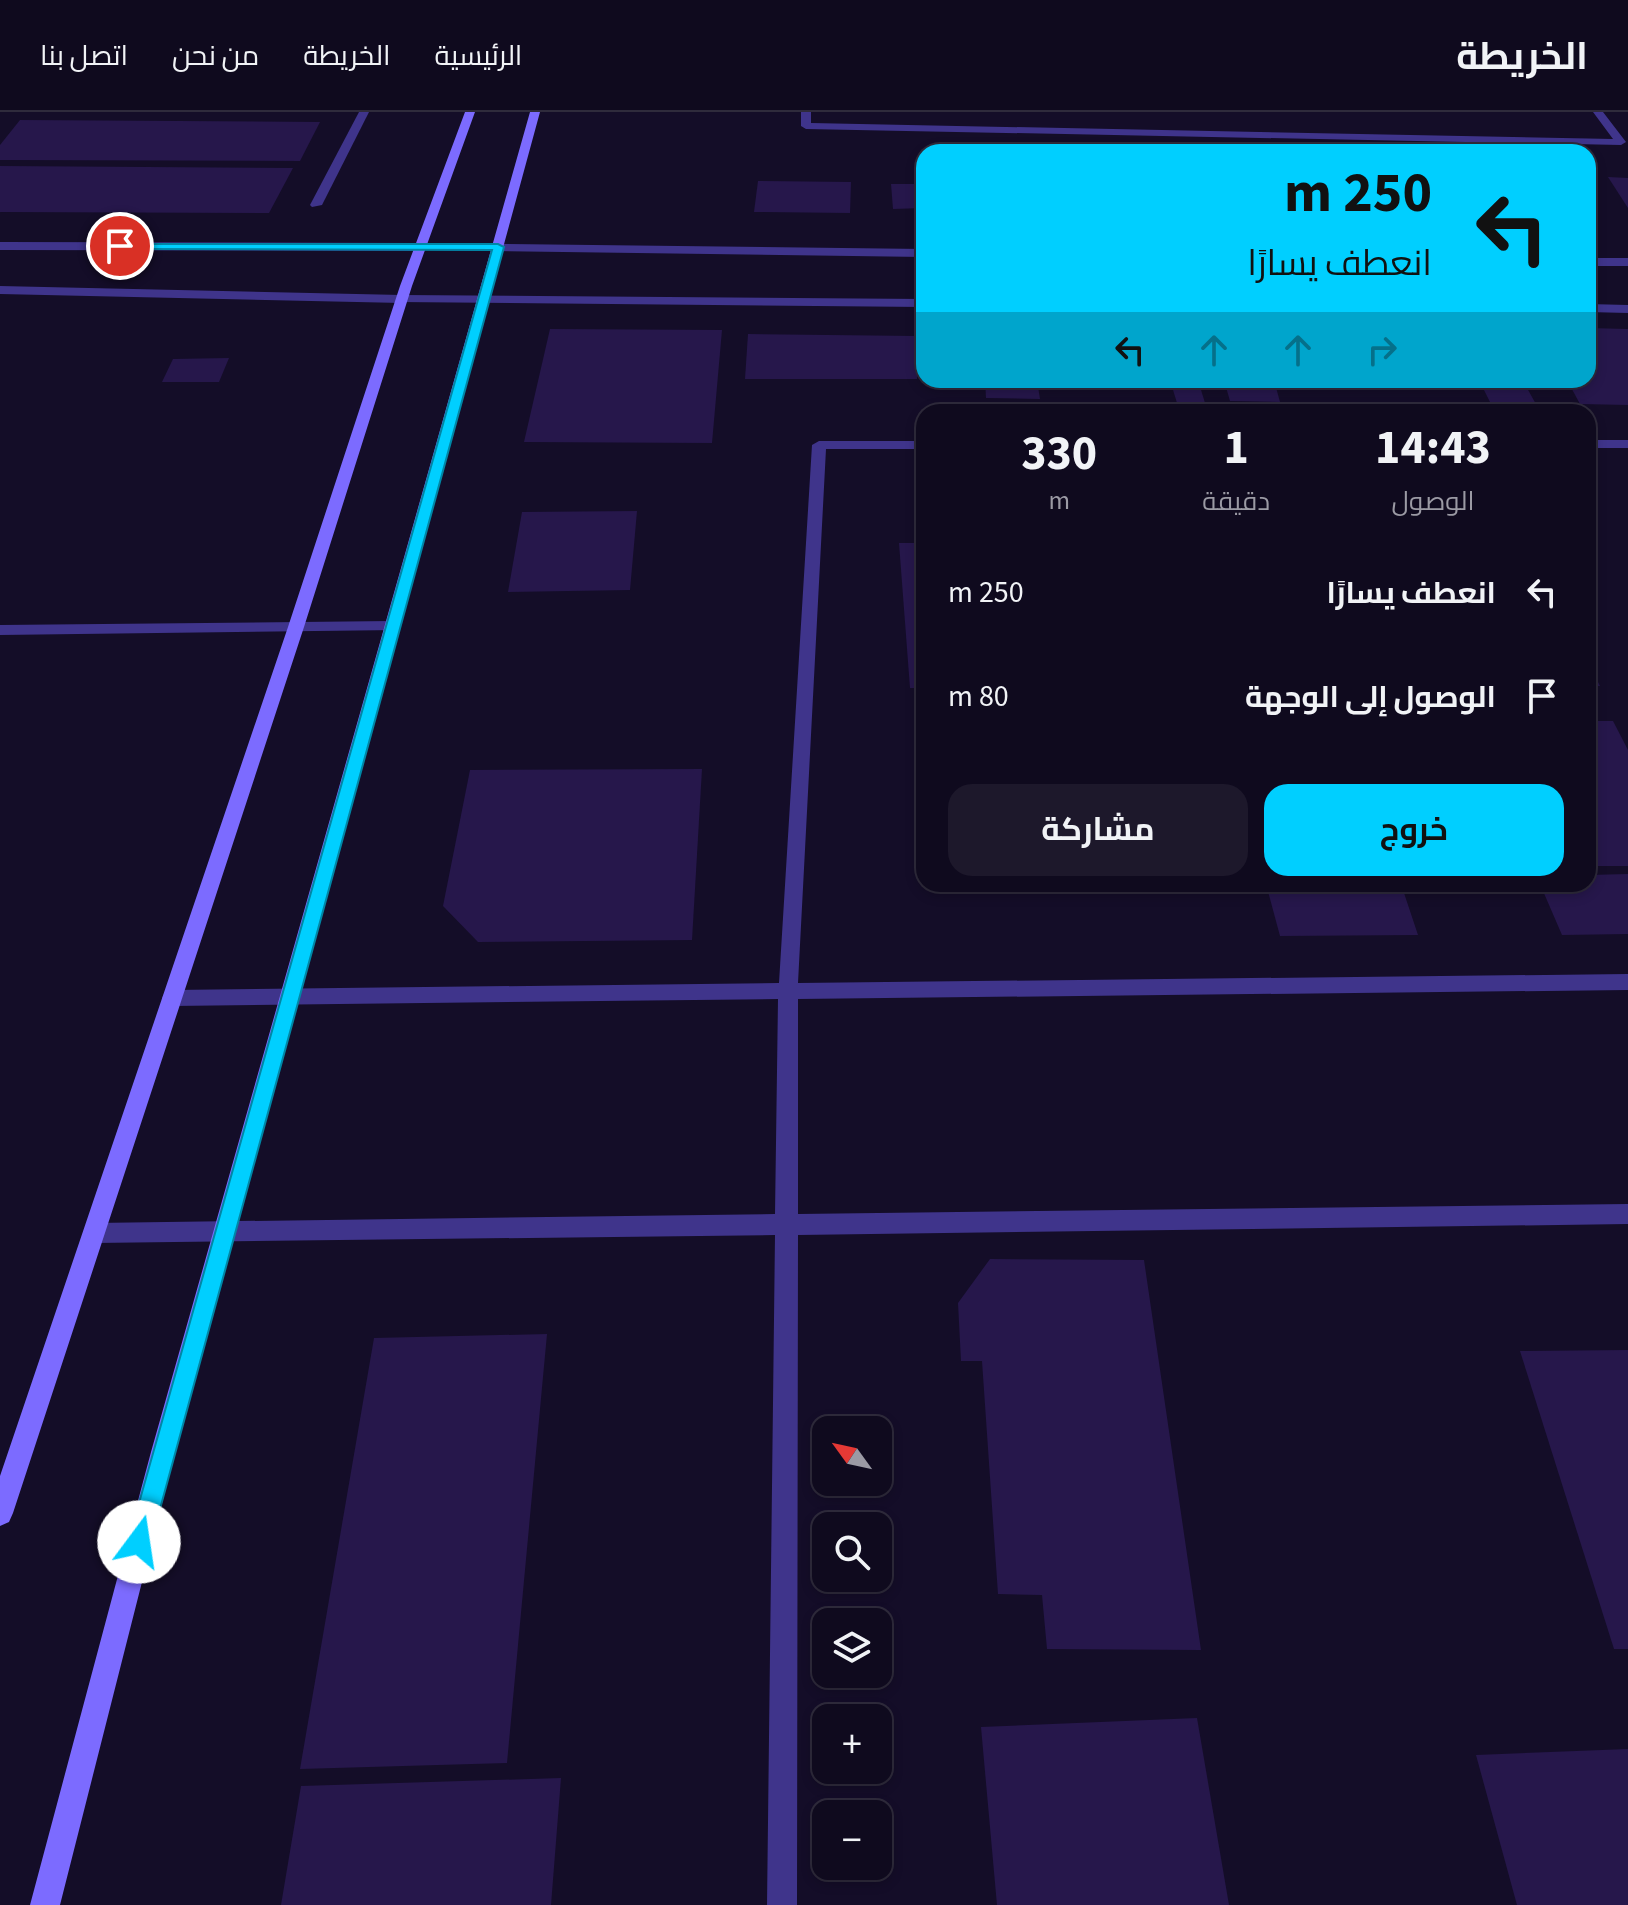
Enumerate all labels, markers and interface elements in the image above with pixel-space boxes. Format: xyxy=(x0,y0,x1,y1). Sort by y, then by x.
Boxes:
text: الخريطة xyxy=(1456,30,1588,84)
text: اتصل بنا xyxy=(40,36,128,76)
text: من نحن xyxy=(172,36,259,76)
text: الخريطة xyxy=(303,36,391,76)
text: الرئيسية xyxy=(435,36,522,76)
text: 250 m xyxy=(1284,154,1432,233)
icon: left xyxy=(1460,176,1564,280)
pin xyxy=(86,212,154,280)
icon: arrive xyxy=(98,224,142,268)
text: انعطف يسارًا xyxy=(1247,238,1432,289)
icon: left xyxy=(1108,328,1152,372)
icon: ahead xyxy=(1192,328,1236,372)
icon: ahead xyxy=(1276,328,1320,372)
icon: right xyxy=(1360,328,1404,372)
text: 1 xyxy=(1223,414,1249,482)
text: 14:43 xyxy=(1375,414,1491,482)
text: 330 xyxy=(1021,420,1097,488)
text: m xyxy=(1048,482,1070,519)
text: دقيقة xyxy=(1202,483,1270,520)
text: الوصول xyxy=(1392,483,1474,520)
icon: left xyxy=(1520,570,1564,614)
text: 250 m xyxy=(948,571,1024,614)
text: انعطف يسارًا xyxy=(1326,572,1496,615)
icon: arrive xyxy=(1520,674,1564,718)
text: 80 m xyxy=(948,675,1009,718)
text: الوصول إلى الوجهة xyxy=(1245,676,1496,719)
button: مشاركة xyxy=(948,784,1248,876)
button: خروج xyxy=(1264,784,1564,876)
north arrow xyxy=(812,1416,892,1496)
map controls xyxy=(812,1416,892,1880)
position arrow xyxy=(97,1500,181,1584)
button: search xyxy=(812,1512,892,1592)
button: layers xyxy=(812,1608,892,1688)
button: + xyxy=(812,1704,892,1784)
button: − xyxy=(812,1800,892,1880)

